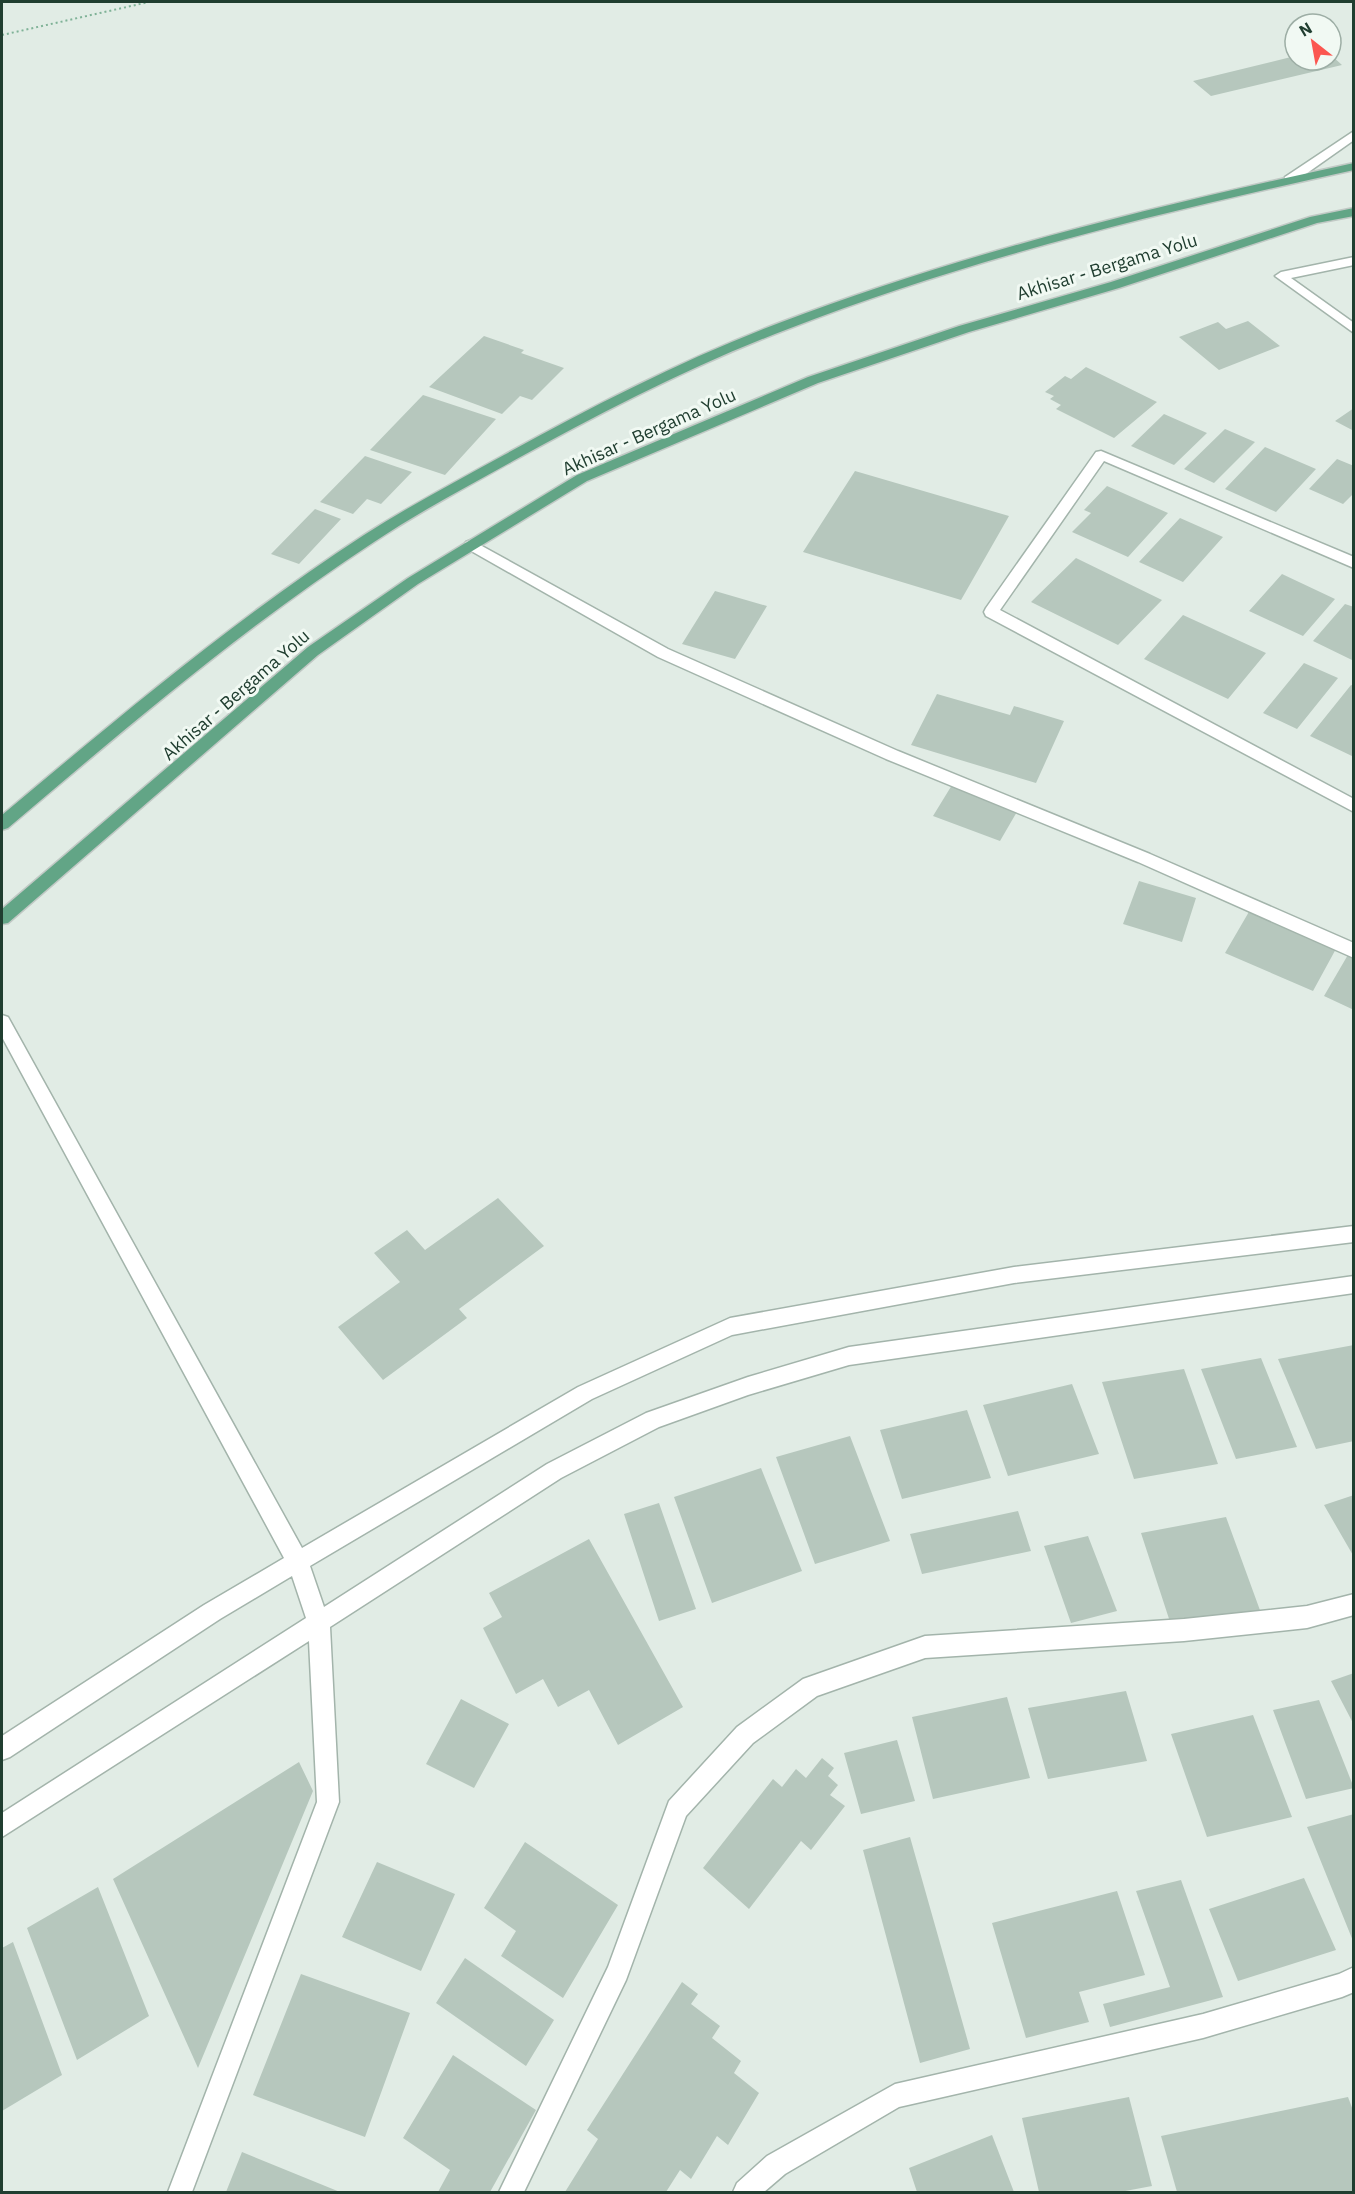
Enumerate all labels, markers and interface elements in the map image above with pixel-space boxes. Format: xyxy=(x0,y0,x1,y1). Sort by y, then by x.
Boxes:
north arrow xyxy=(1283,12,1343,72)
text: N xyxy=(1295,18,1315,41)
street label: Akhisar - Bergama Yolu xyxy=(1014,228,1200,305)
street label: Akhisar - Bergama Yolu xyxy=(558,383,739,480)
street label: Akhisar - Bergama Yolu xyxy=(157,624,314,765)

